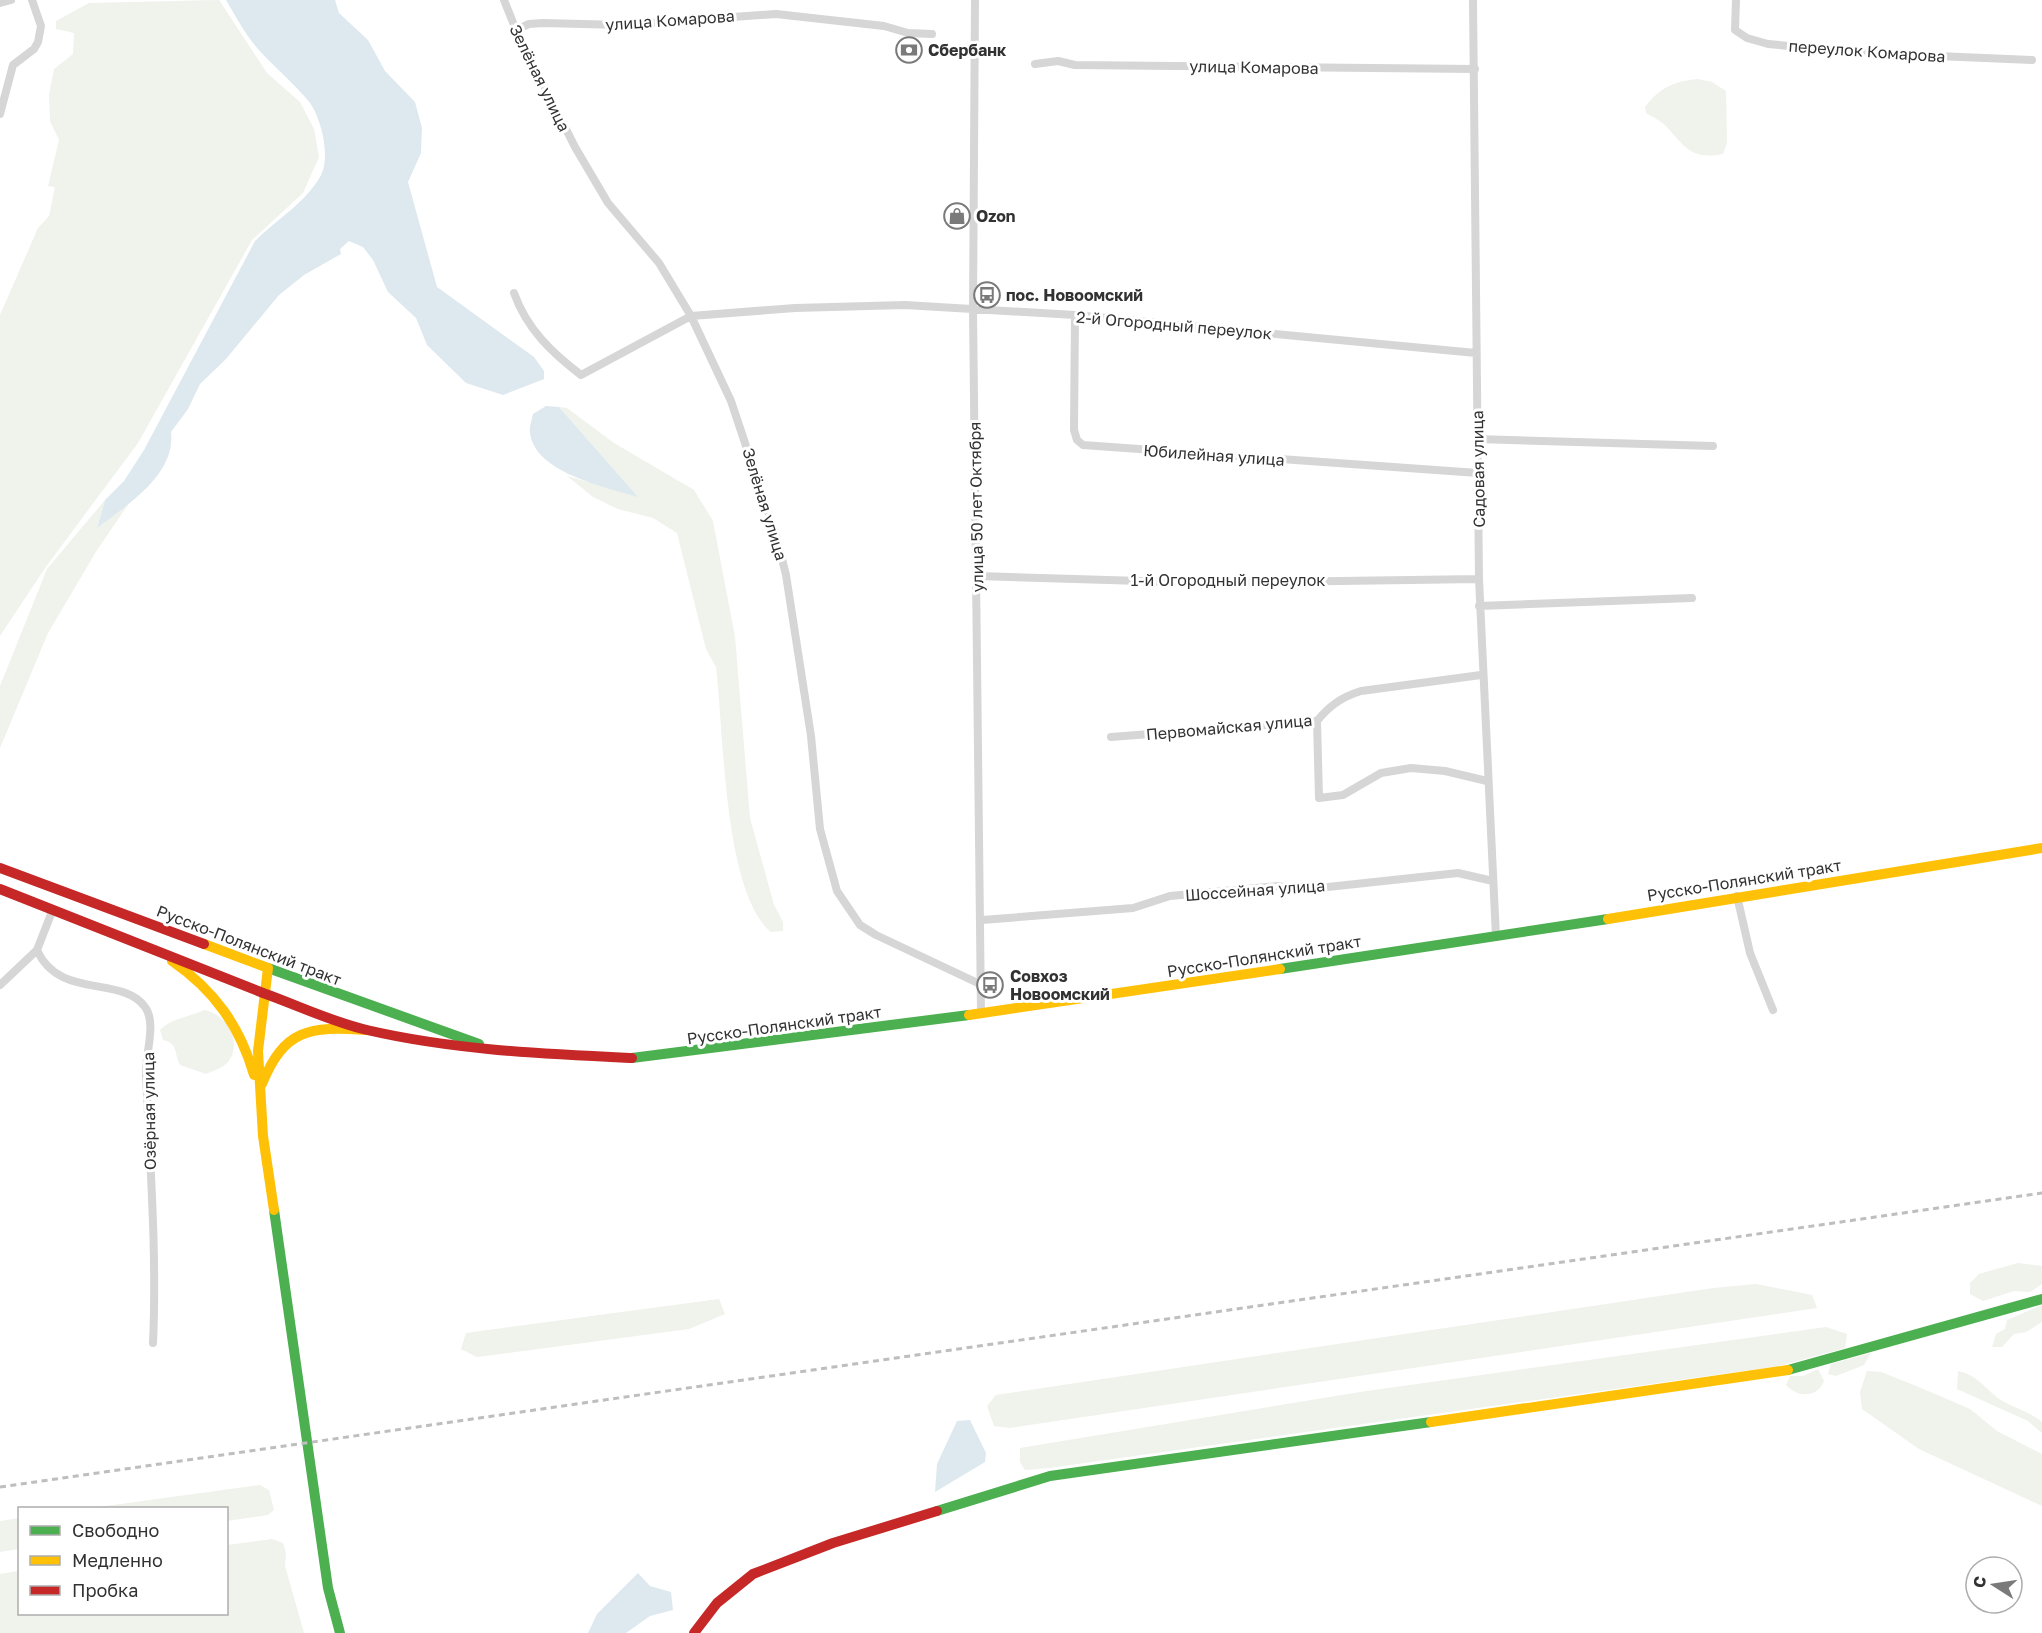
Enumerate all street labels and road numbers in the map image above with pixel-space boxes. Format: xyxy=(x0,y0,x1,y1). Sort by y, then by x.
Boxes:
street label: улица Комарова xyxy=(605,6,735,34)
street label: Зелёная улица xyxy=(505,21,575,135)
street label: переулок Комарова xyxy=(1788,36,1946,66)
street label: улица Комарова xyxy=(1189,56,1319,78)
street label: 2-й Огородный переулок xyxy=(1075,306,1273,344)
street label: Садовая улица xyxy=(1467,410,1489,528)
street label: улица 50 лет Октября xyxy=(965,421,987,593)
street label: Юбилейная улица xyxy=(1143,440,1285,470)
street label: Зелёная улица xyxy=(738,445,792,563)
street label: 1-й Огородный переулок xyxy=(1131,570,1325,590)
street label: Первомайская улица xyxy=(1145,710,1313,744)
street label: Русско-Полянский тракт xyxy=(1645,855,1843,905)
street label: Шоссейная улица xyxy=(1184,875,1326,905)
street label: Русско-Полянский тракт xyxy=(154,900,344,990)
street label: Русско-Полянский тракт xyxy=(1165,931,1363,981)
street label: Русско-Полянский тракт xyxy=(685,1001,883,1049)
street label: Озёрная улица xyxy=(138,1052,160,1170)

